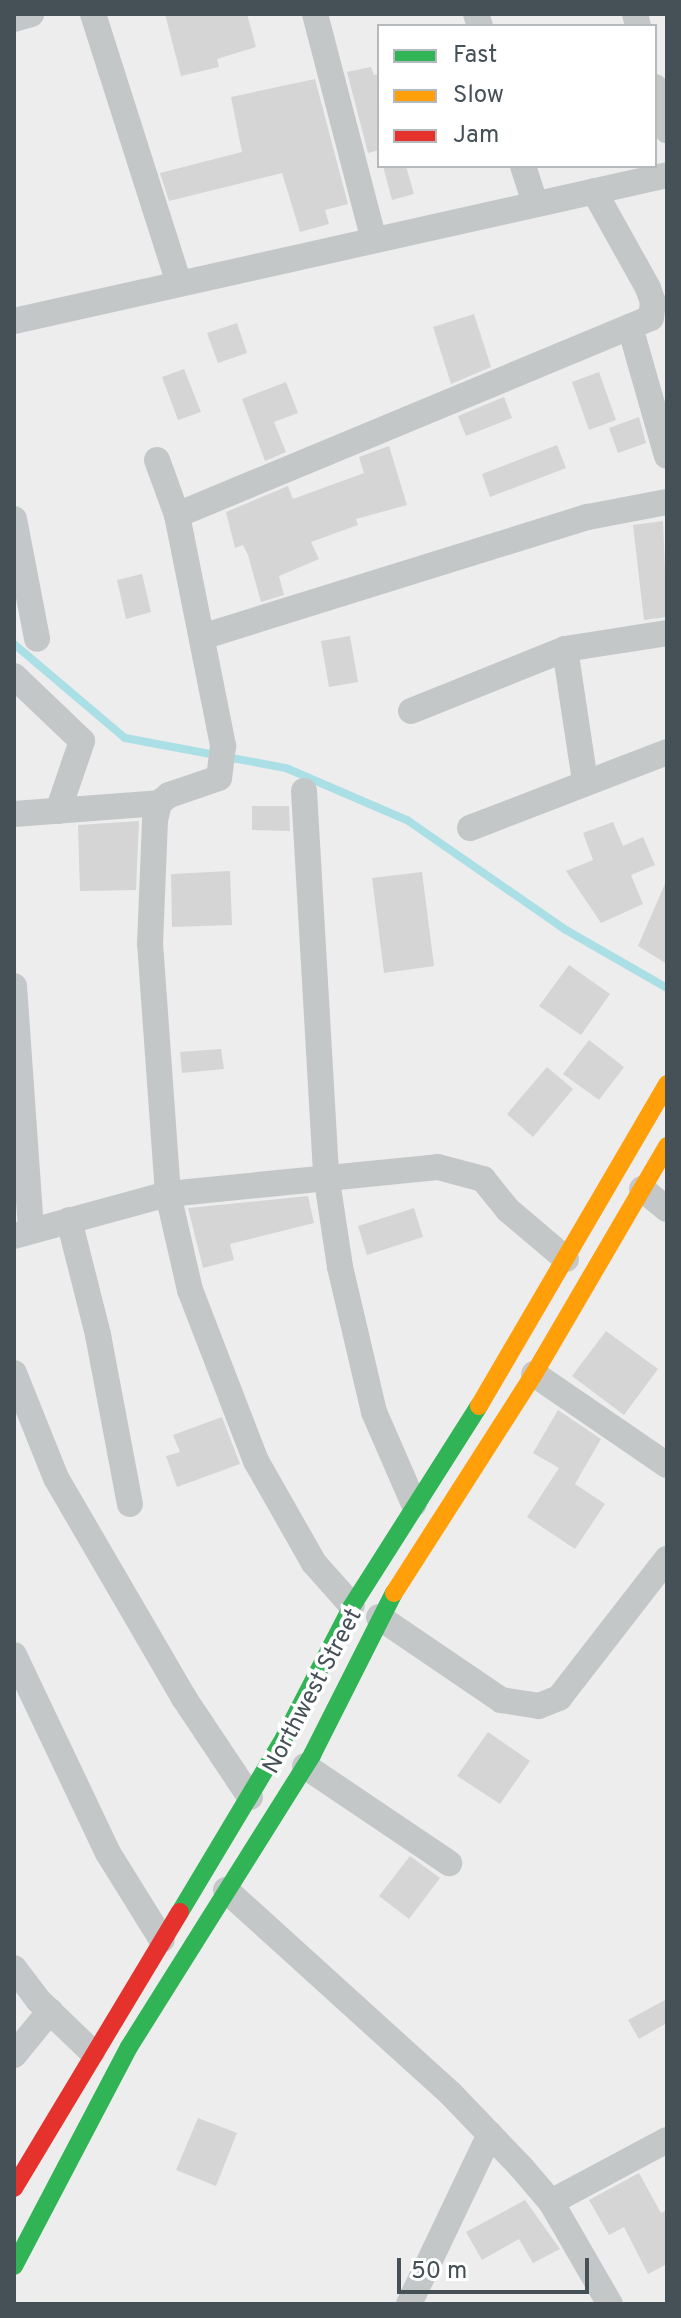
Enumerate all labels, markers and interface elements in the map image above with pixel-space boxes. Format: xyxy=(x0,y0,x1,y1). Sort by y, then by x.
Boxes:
legend xyxy=(377,24,657,168)
text: Fast xyxy=(453,41,497,71)
text: Slow xyxy=(453,81,504,111)
text: Jam xyxy=(453,121,499,151)
street label: Northwest Street xyxy=(258,1604,370,1780)
scale bar xyxy=(401,2242,593,2292)
text: 50 m xyxy=(411,2257,467,2287)

